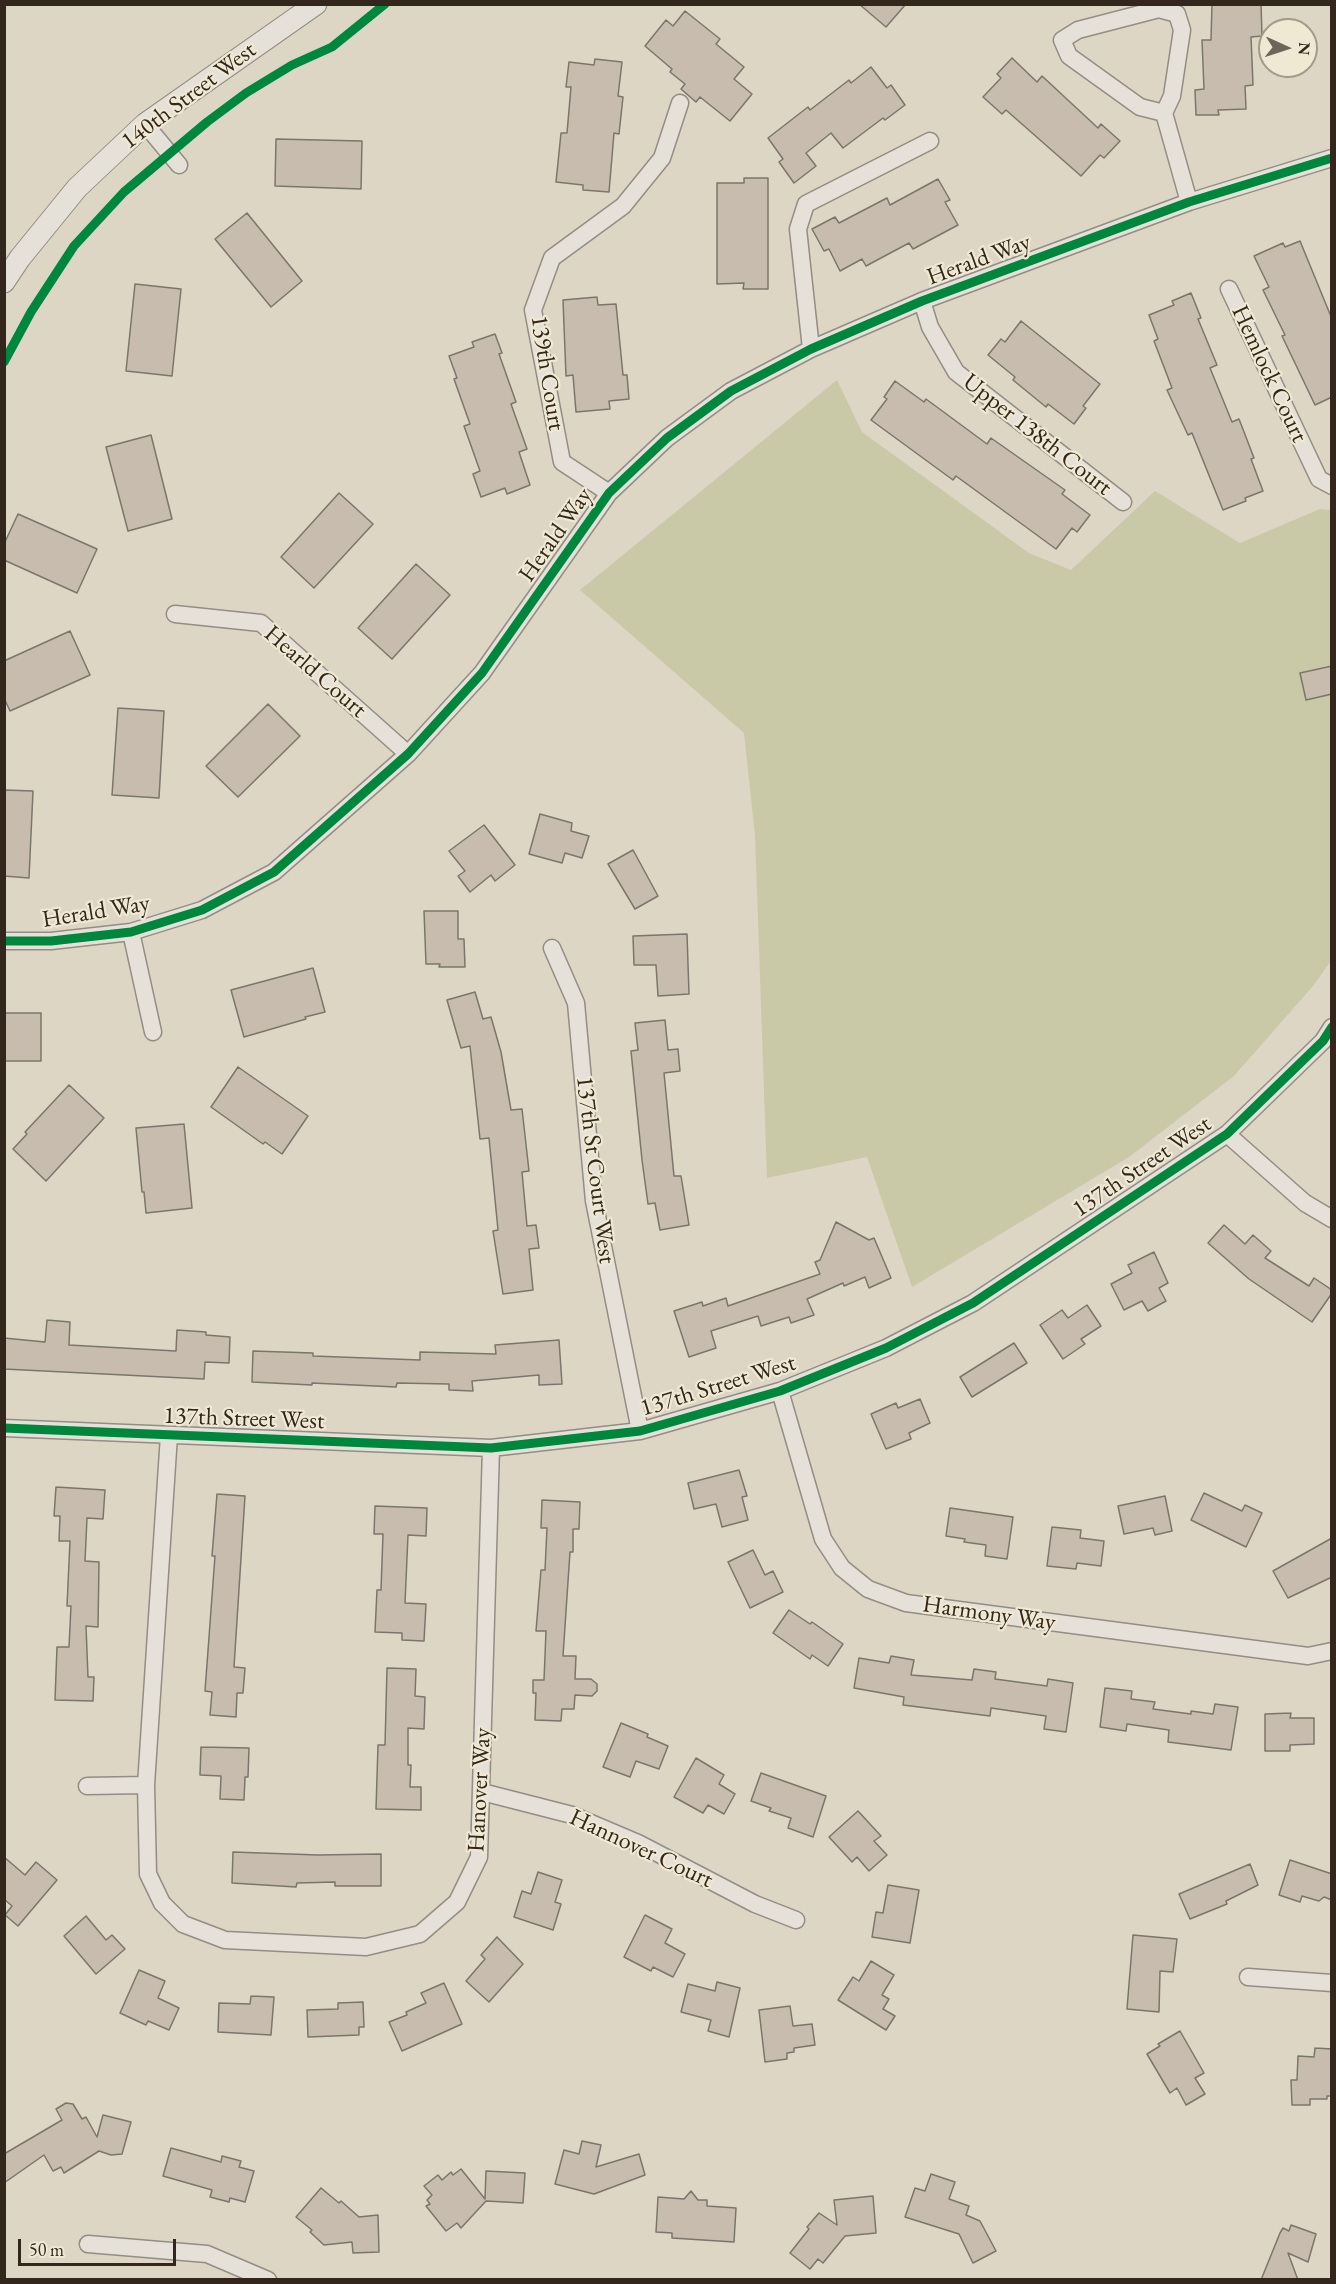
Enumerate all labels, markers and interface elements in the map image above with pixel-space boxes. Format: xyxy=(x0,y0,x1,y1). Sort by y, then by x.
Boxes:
north arrow xyxy=(1258,18,1318,78)
street label: 140th Street West xyxy=(116,36,262,156)
text: N xyxy=(1294,42,1315,56)
street label: Herald Way xyxy=(923,228,1035,292)
street label: Hemlock Court xyxy=(1225,301,1313,447)
street label: 139th Court xyxy=(524,313,570,433)
street label: Upper 138th Court xyxy=(957,368,1117,502)
street label: Herald Way xyxy=(513,482,599,588)
street label: Hearld Court xyxy=(258,620,372,724)
street label: Herald Way xyxy=(40,889,152,935)
street label: 137th St Court West xyxy=(569,1074,621,1266)
street label: 137th Street West xyxy=(1067,1110,1217,1224)
street label: 137th Street West xyxy=(637,1349,799,1423)
street label: 137th Street West xyxy=(163,1402,325,1436)
street label: Harmony Way xyxy=(921,1590,1057,1638)
street label: Hanover Way xyxy=(462,1727,498,1853)
street label: Hannover Court xyxy=(565,1803,717,1895)
scale bar xyxy=(21,2227,178,2265)
text: 50 m xyxy=(29,2238,64,2261)

